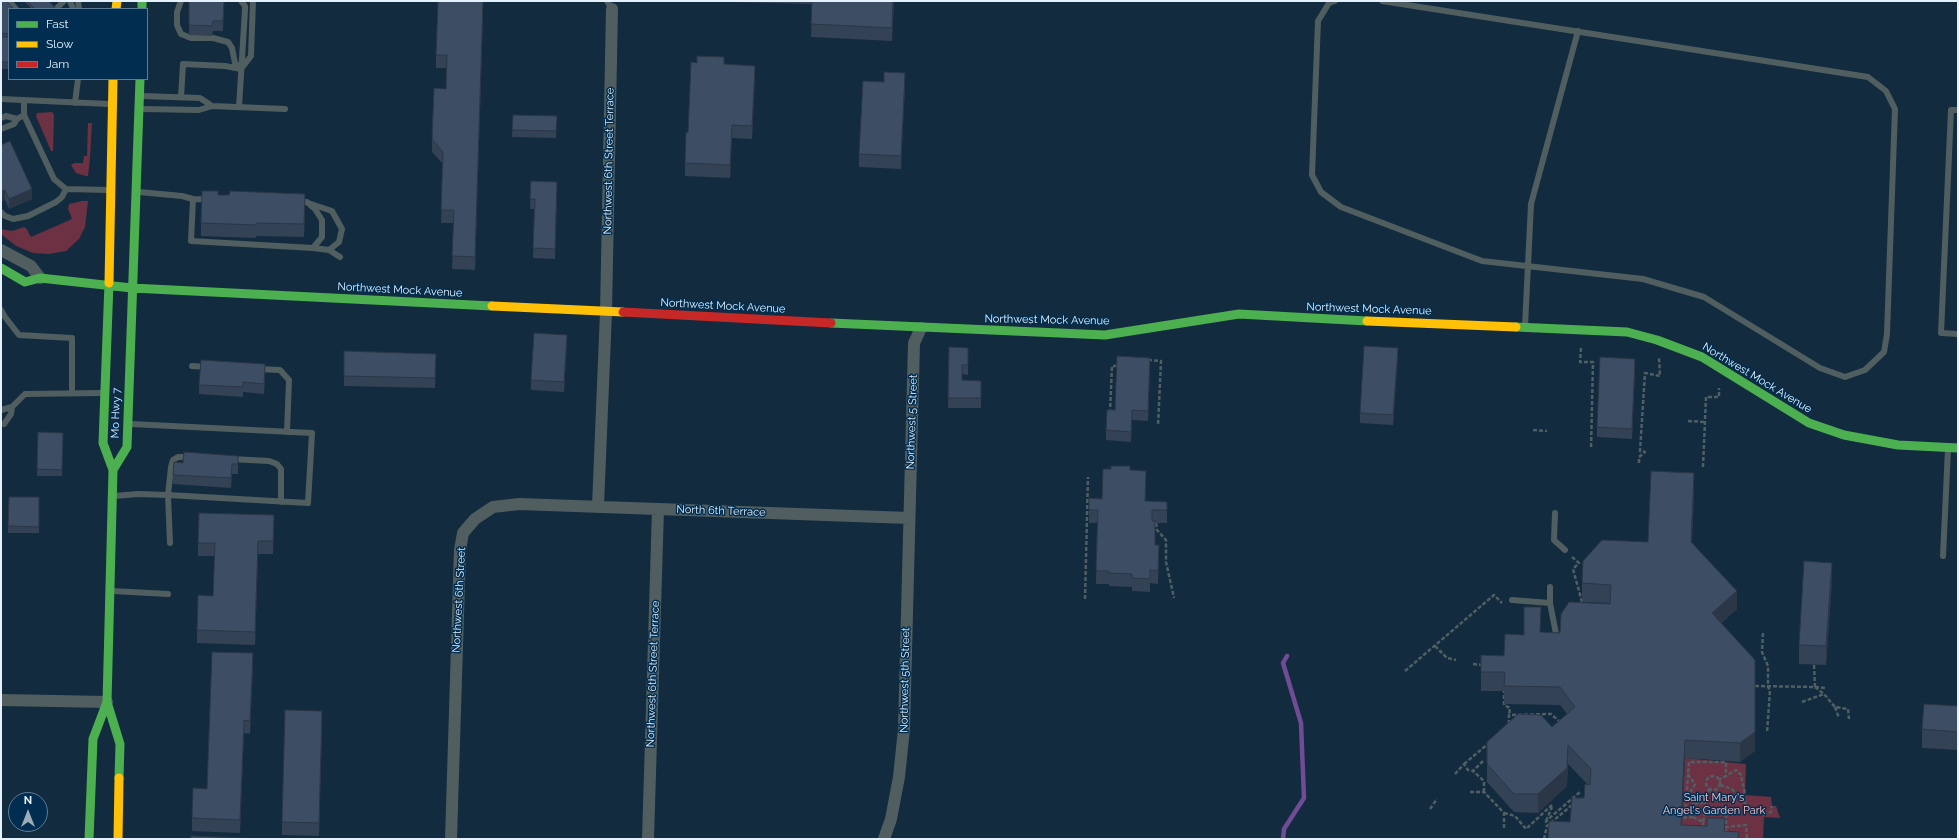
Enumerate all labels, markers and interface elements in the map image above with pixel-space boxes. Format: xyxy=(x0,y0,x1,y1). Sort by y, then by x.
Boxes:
legend xyxy=(8,8,148,80)
text: Fast xyxy=(46,17,69,31)
text: Slow xyxy=(46,37,73,51)
text: Jam xyxy=(46,57,69,71)
street label: Northwest 6th Street Terrace xyxy=(601,88,617,234)
street label: Northwest Mock Avenue xyxy=(337,280,463,300)
street label: Northwest Mock Avenue xyxy=(660,296,786,316)
street label: Northwest Mock Avenue xyxy=(1306,300,1432,318)
street label: Northwest Mock Avenue xyxy=(984,312,1110,328)
street label: Northwest Mock Avenue xyxy=(1700,340,1814,416)
street label: Northwest 5 Street xyxy=(904,374,920,470)
street label: Mo Hwy 7 xyxy=(109,387,123,439)
street label: North 6th Terrace xyxy=(676,503,766,519)
street label: Northwest 6th Street xyxy=(450,547,468,653)
street label: Northwest 6th Street Terrace xyxy=(644,600,662,748)
street label: Northwest 5th Street xyxy=(897,627,913,733)
park label: Saint Mary's Angel's Garden Park xyxy=(1663,791,1765,817)
north arrow xyxy=(8,792,48,832)
text: N xyxy=(24,794,32,807)

